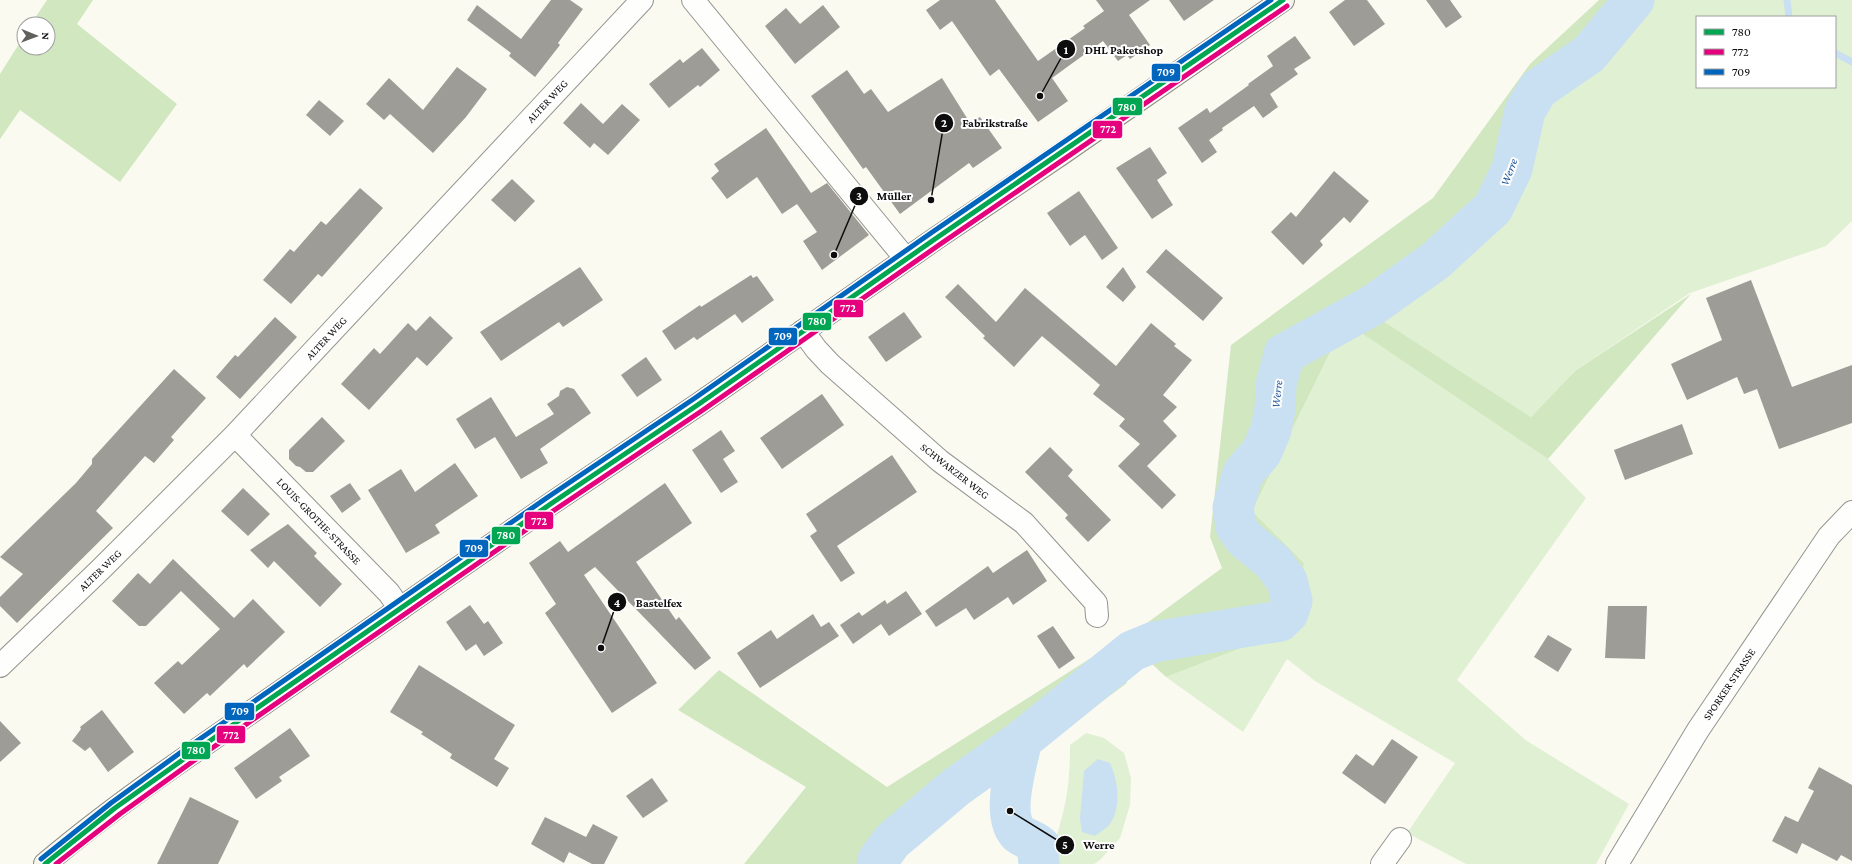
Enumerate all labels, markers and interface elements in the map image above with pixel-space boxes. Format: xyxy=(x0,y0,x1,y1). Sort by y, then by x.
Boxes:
north arrow xyxy=(16,16,56,56)
legend xyxy=(1696,16,1836,88)
text: 780 xyxy=(1732,25,1751,39)
text: N xyxy=(40,32,52,41)
callout: DHL Paketshop xyxy=(1056,37,1171,61)
text: 1 xyxy=(1064,43,1069,57)
text: DHL Paketshop xyxy=(1085,43,1164,57)
text: 772 xyxy=(1732,45,1749,59)
line badge: 709 xyxy=(1151,63,1181,82)
text: 709 xyxy=(1732,65,1750,79)
text: 709 xyxy=(1157,66,1175,78)
street label: ALTER WEG xyxy=(524,77,570,125)
line badge: 780 xyxy=(1112,97,1143,116)
text: 780 xyxy=(1118,101,1136,113)
callout: Fabrikstraße xyxy=(934,111,1036,135)
text: 2 xyxy=(941,116,947,130)
text: Fabrikstraße xyxy=(962,116,1028,130)
line badge: 772 xyxy=(1092,120,1123,139)
text: 772 xyxy=(1100,123,1116,135)
water label: Werre xyxy=(1497,156,1521,187)
callout: Müller xyxy=(849,184,920,208)
text: 3 xyxy=(856,189,862,203)
text: Müller xyxy=(877,189,912,203)
line badge: 772 xyxy=(833,299,864,318)
text: 772 xyxy=(840,302,856,314)
line badge: 780 xyxy=(802,312,832,331)
street label: ALTER WEG xyxy=(303,314,349,362)
text: 780 xyxy=(808,315,826,327)
line badge: 709 xyxy=(768,327,798,346)
text: 709 xyxy=(774,330,792,342)
water label: Werre xyxy=(1269,379,1285,409)
street label: SCHWARZER WEG xyxy=(918,441,992,502)
street label: LOUIS-GROTHE-STRASSE xyxy=(275,475,363,567)
line badge: 772 xyxy=(524,511,554,530)
text: 772 xyxy=(531,515,547,527)
line badge: 780 xyxy=(491,526,521,545)
text: 780 xyxy=(497,529,515,541)
line badge: 709 xyxy=(459,539,489,558)
text: 709 xyxy=(465,542,483,554)
street label: ALTER WEG xyxy=(76,547,124,593)
callout: Bastelfex xyxy=(607,590,690,614)
text: 4 xyxy=(614,596,621,610)
text: Bastelfex xyxy=(636,596,683,610)
street label: SPORKER STRASSE xyxy=(1701,646,1757,722)
line badge: 709 xyxy=(224,702,255,721)
text: 709 xyxy=(231,705,249,717)
line badge: 772 xyxy=(216,725,246,744)
text: 772 xyxy=(223,729,239,741)
line badge: 780 xyxy=(181,741,211,760)
text: 780 xyxy=(187,744,205,756)
callout: Werre xyxy=(1055,833,1123,857)
text: 5 xyxy=(1062,838,1068,852)
text: Werre xyxy=(1082,838,1115,852)

